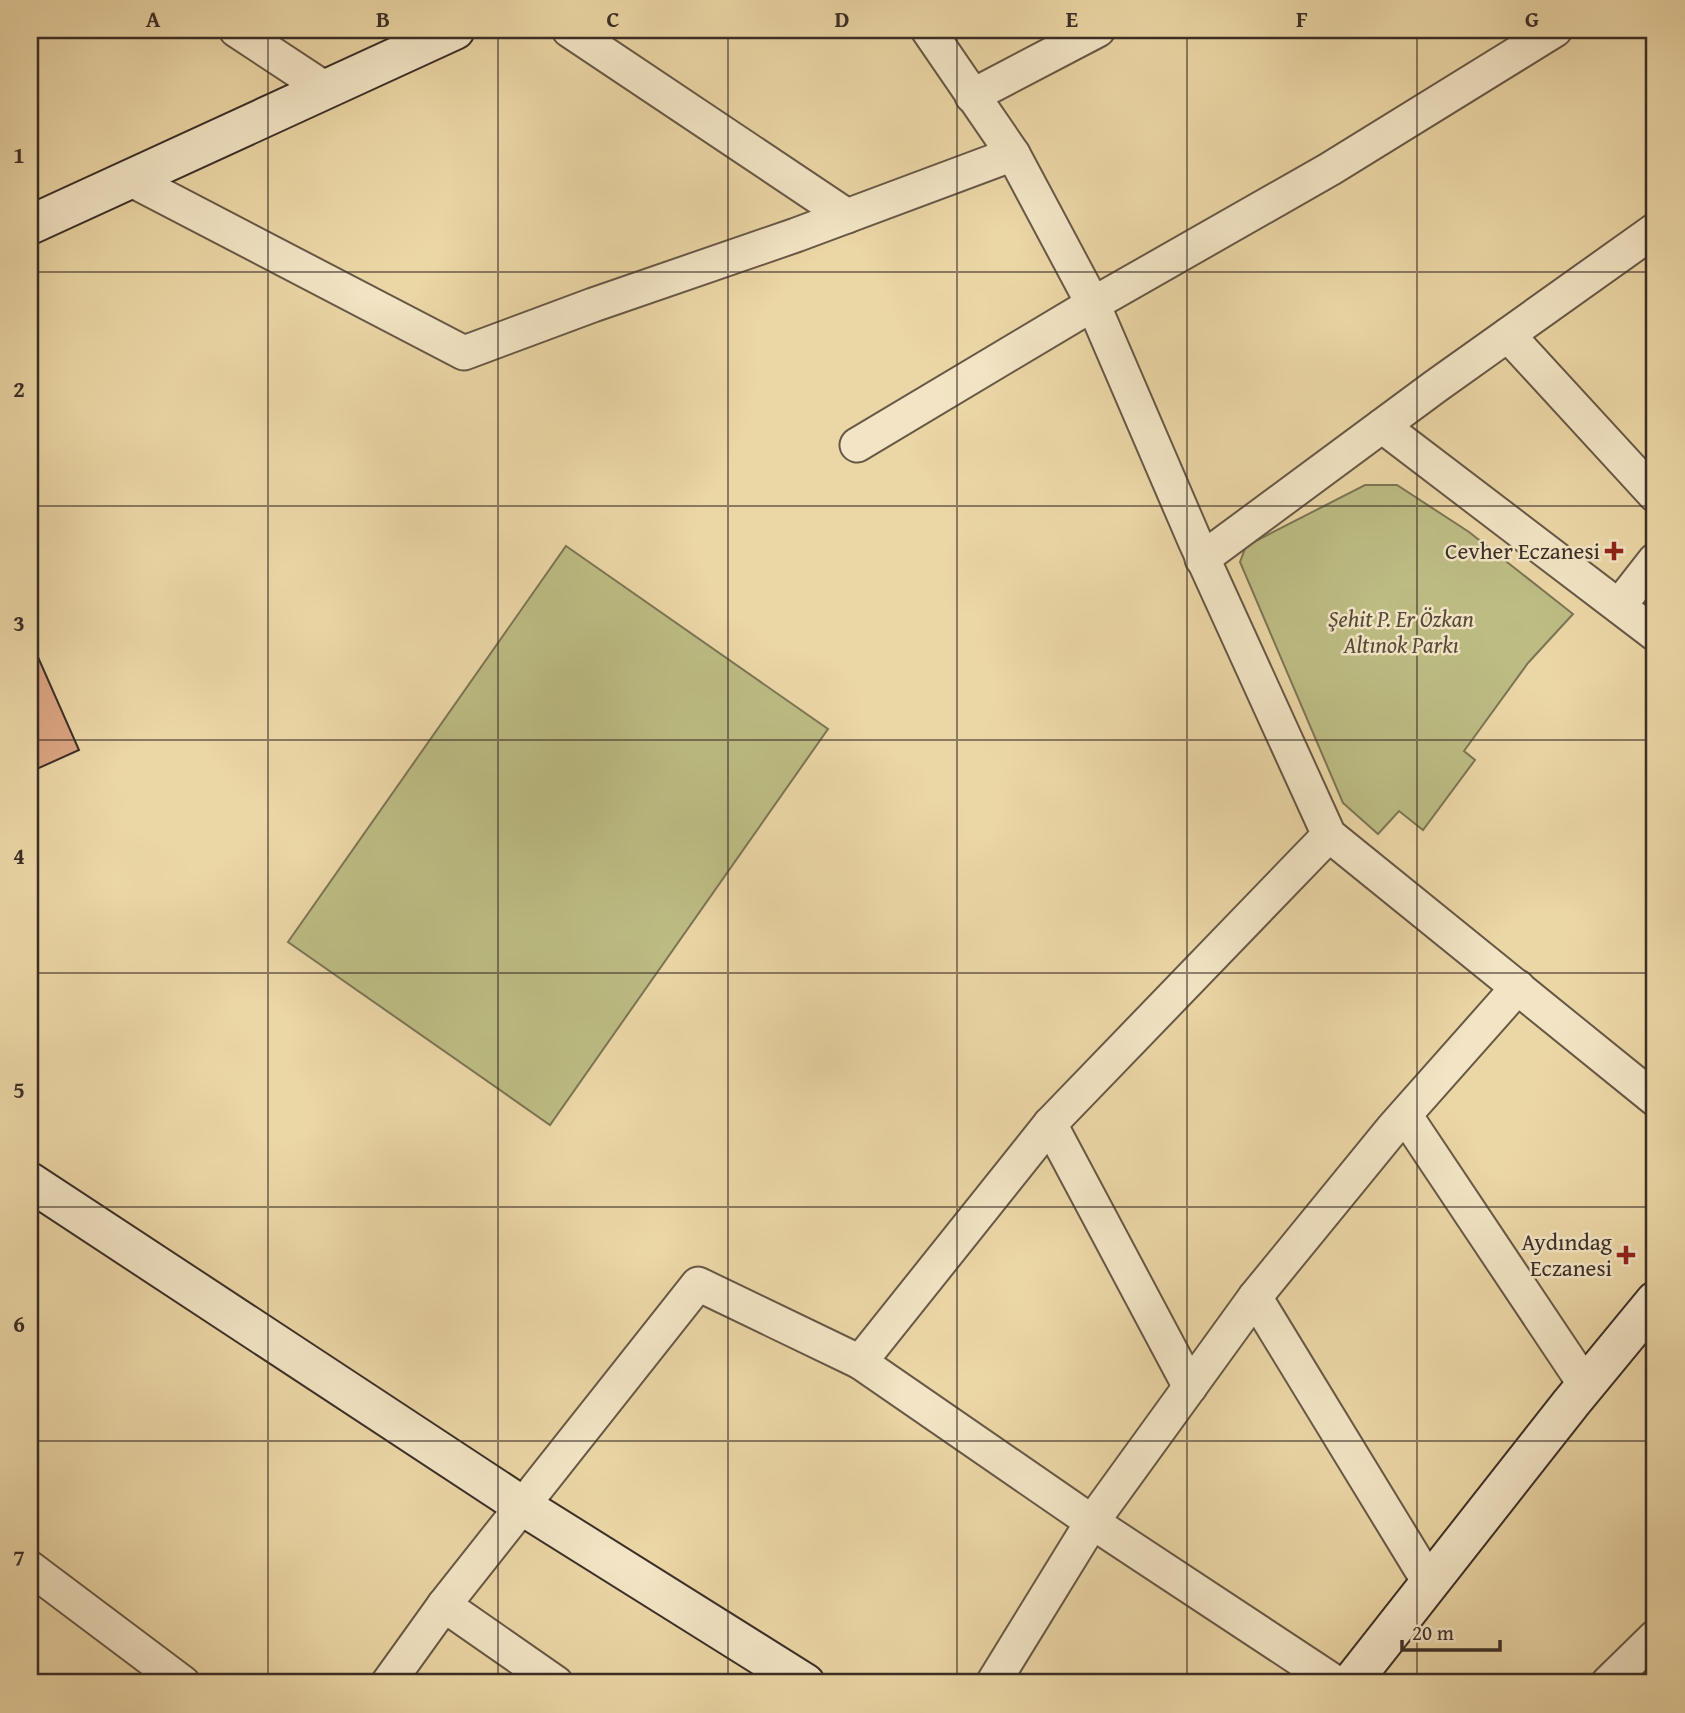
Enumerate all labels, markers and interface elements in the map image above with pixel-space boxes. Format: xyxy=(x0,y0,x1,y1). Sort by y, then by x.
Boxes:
text: A xyxy=(146,2,161,35)
text: B xyxy=(376,2,390,35)
text: C xyxy=(606,2,620,35)
text: D xyxy=(835,2,850,35)
text: E xyxy=(1066,2,1078,35)
text: F xyxy=(1296,2,1308,35)
text: G xyxy=(1525,2,1539,35)
text: 1 xyxy=(13,138,25,171)
text: 2 xyxy=(13,372,25,405)
place label: Cevher Eczanesi xyxy=(1445,534,1600,567)
marker: Cevher Eczanesi xyxy=(1606,543,1622,559)
park label: Şehit P. Er Özkan Altınok Parkı xyxy=(1328,602,1474,661)
text: 3 xyxy=(13,606,25,639)
text: 4 xyxy=(13,839,25,872)
text: 5 xyxy=(13,1073,25,1106)
place label: Aydındag Eczanesi xyxy=(1521,1225,1613,1284)
marker: Aydındag Eczanesi xyxy=(1618,1247,1634,1263)
text: 6 xyxy=(13,1307,25,1340)
text: 7 xyxy=(13,1541,25,1574)
scale bar xyxy=(1402,1608,1500,1652)
text: 20 m xyxy=(1412,1617,1454,1648)

